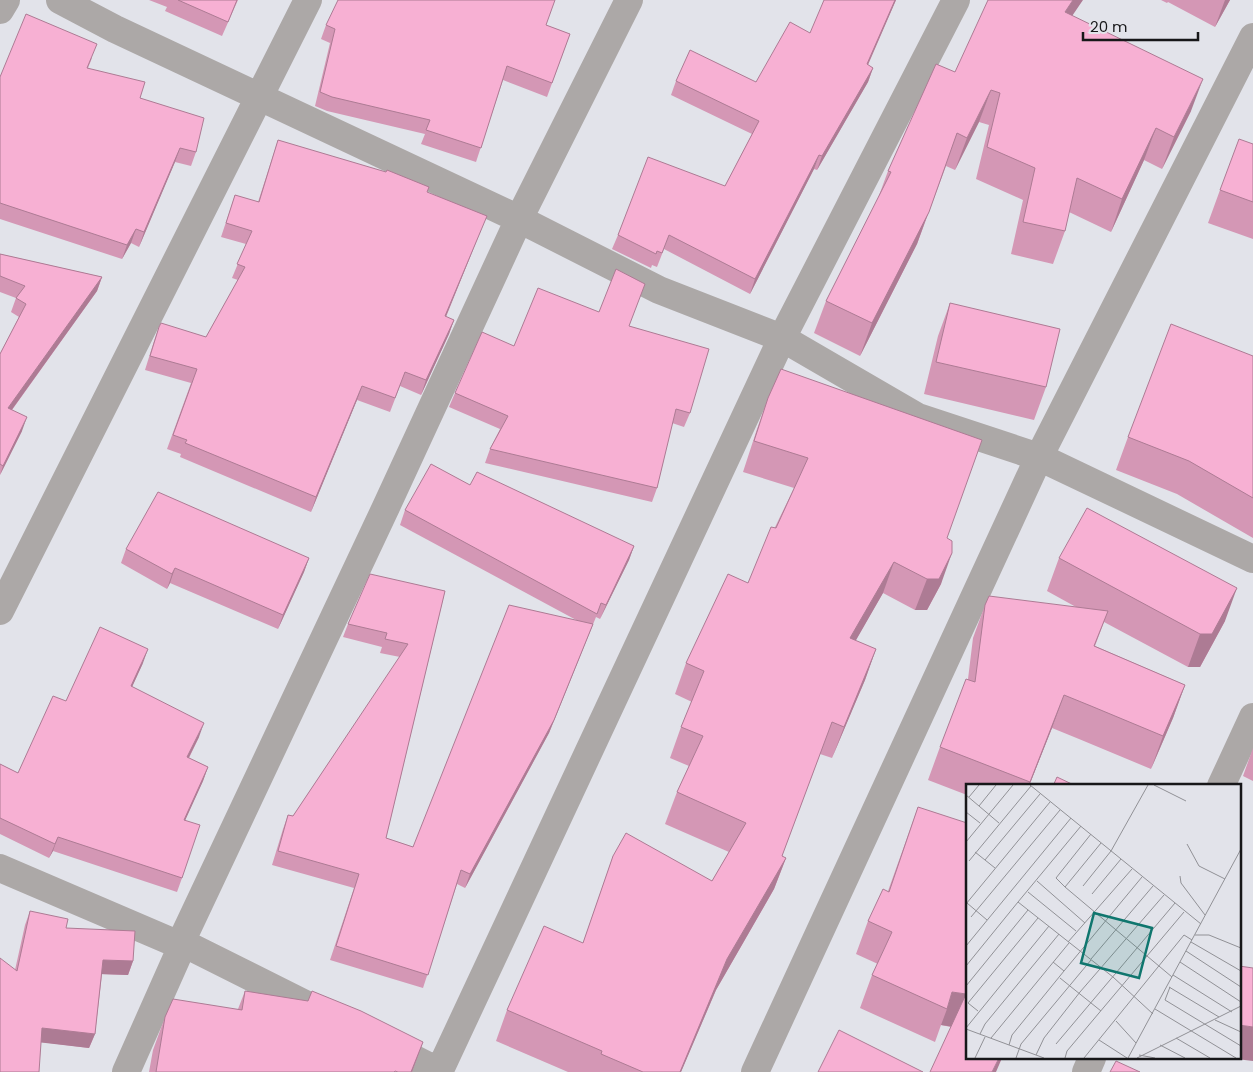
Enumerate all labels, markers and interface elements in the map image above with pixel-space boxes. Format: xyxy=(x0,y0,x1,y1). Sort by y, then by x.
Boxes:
scale bar xyxy=(1083,10,1198,42)
text: 20 m xyxy=(1090,16,1128,37)
inset map xyxy=(966,784,1240,1060)

